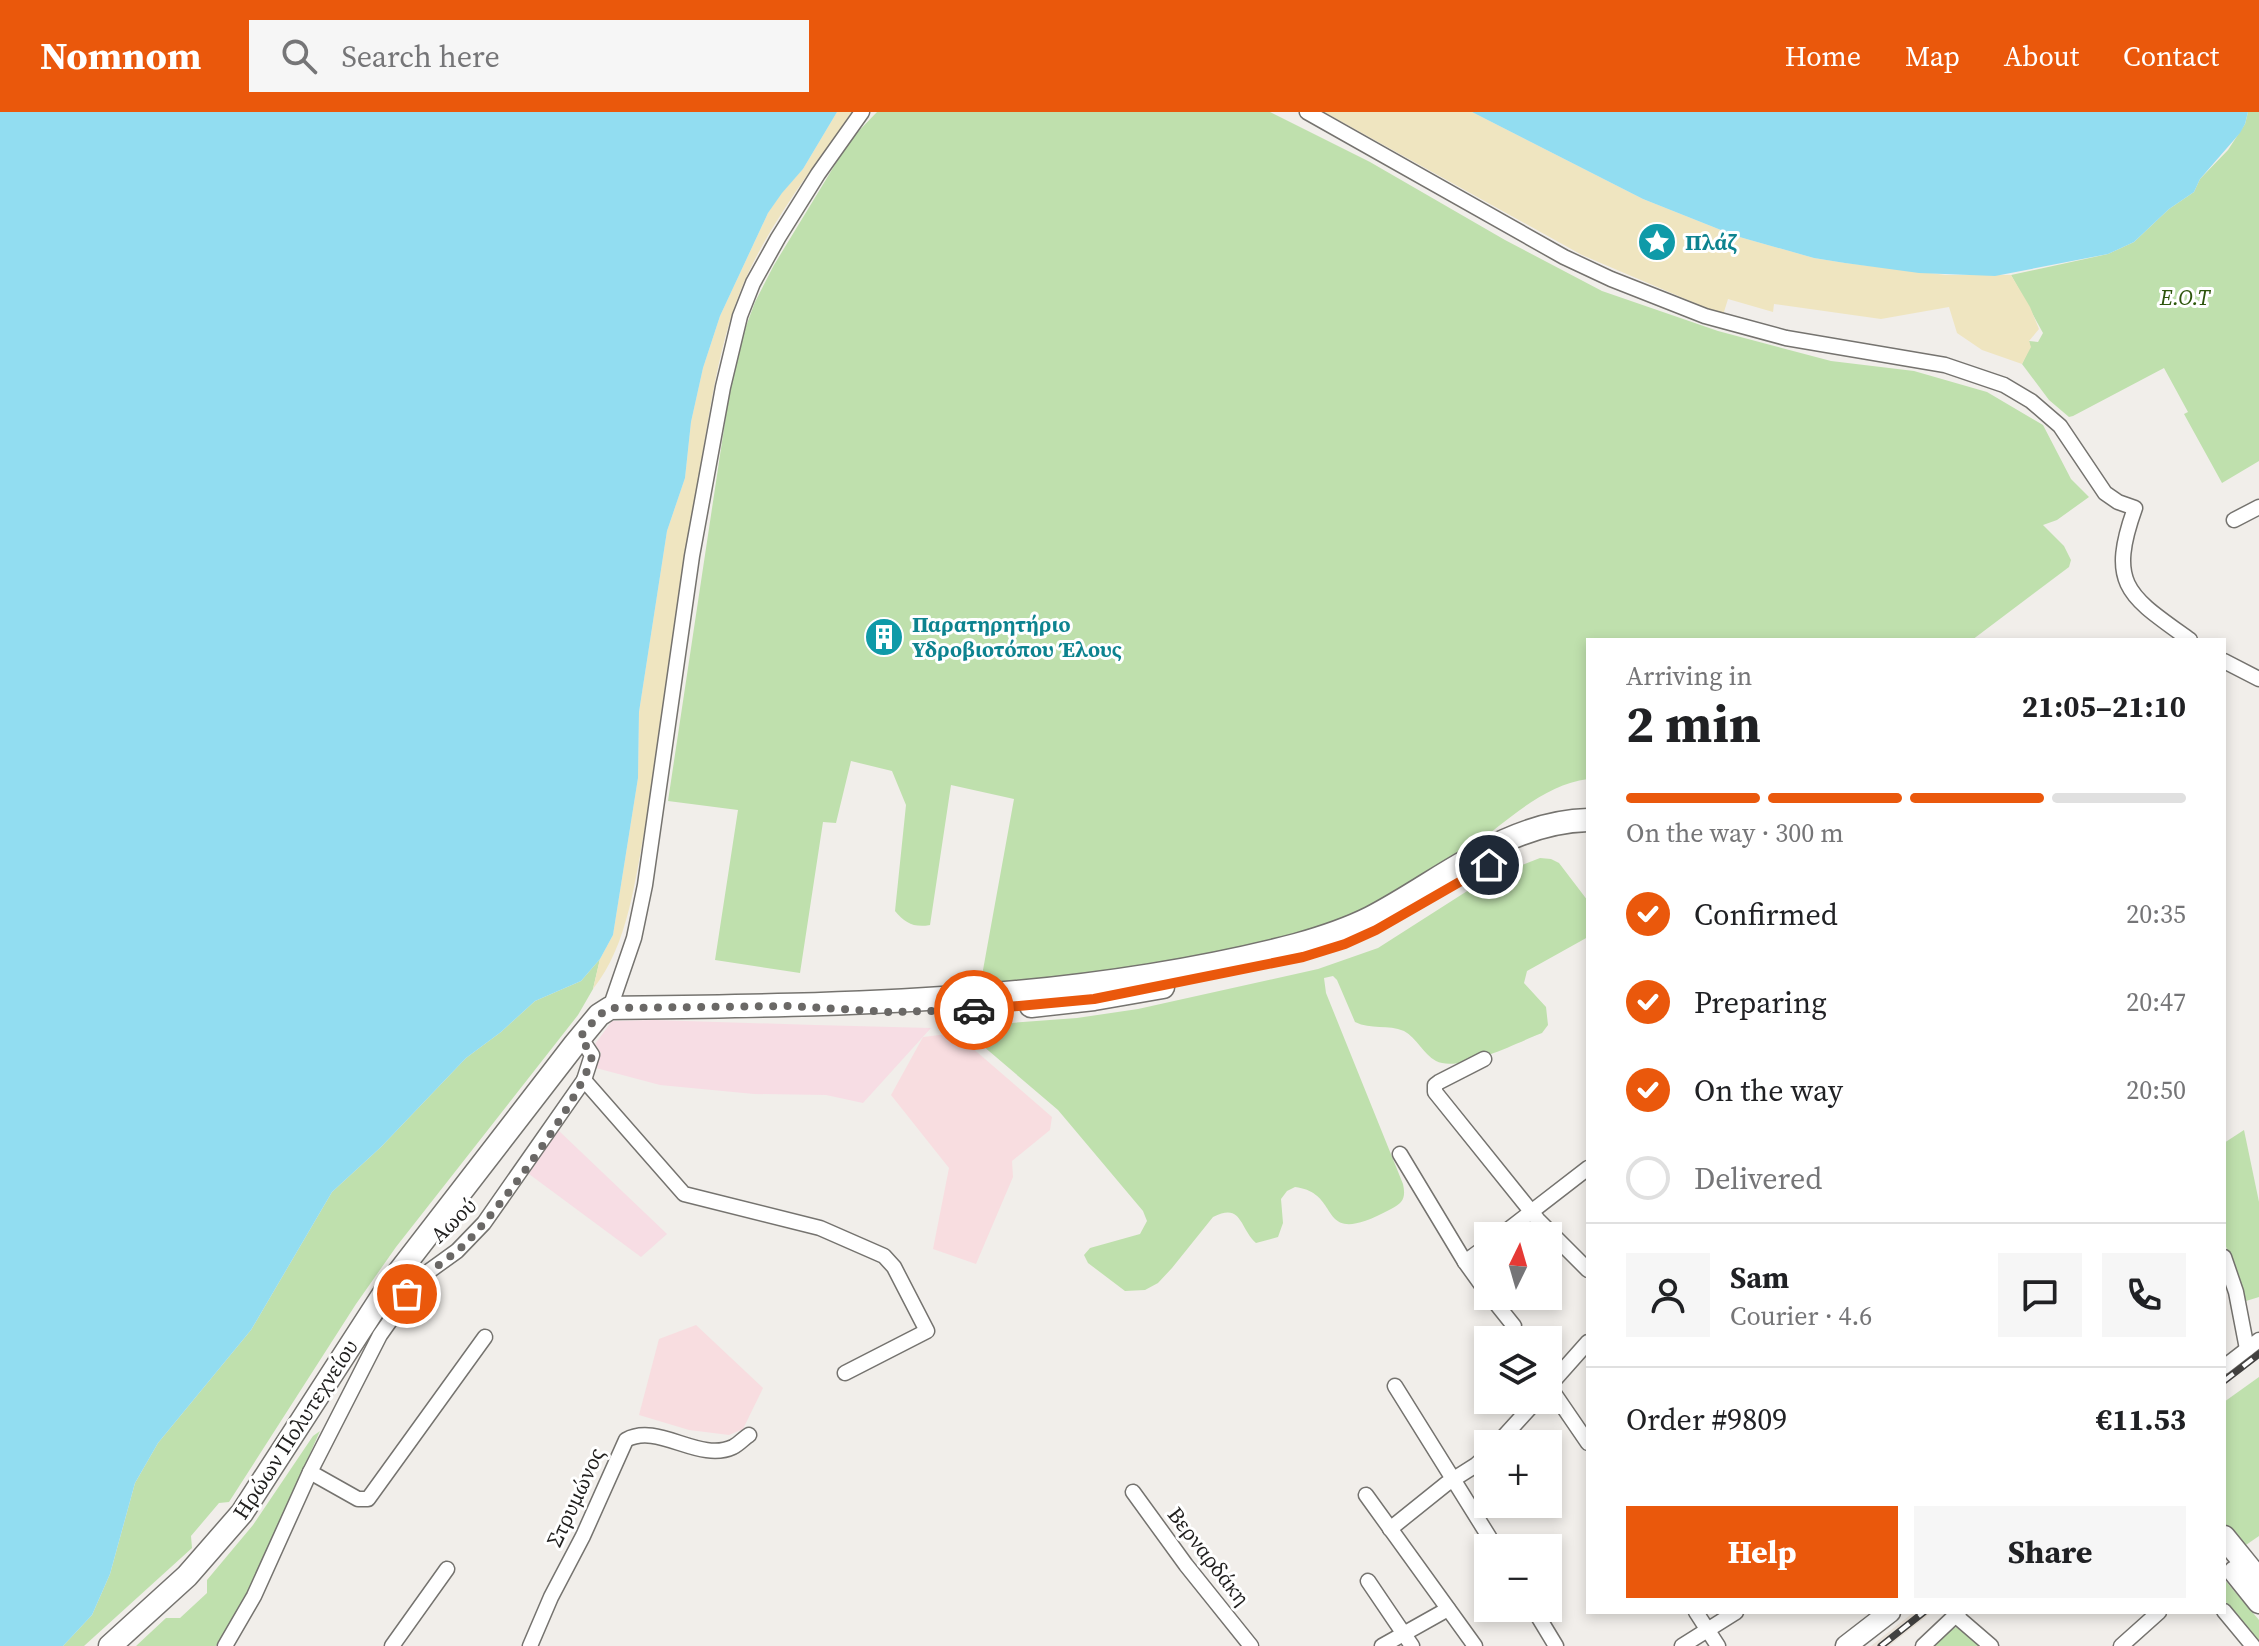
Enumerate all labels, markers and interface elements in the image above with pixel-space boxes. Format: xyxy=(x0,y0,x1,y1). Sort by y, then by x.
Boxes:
search box xyxy=(249,20,809,92)
text: Nomnom xyxy=(40,30,201,82)
icon: search xyxy=(277,34,321,78)
text: Search here xyxy=(341,36,500,77)
text: Home xyxy=(1785,37,1861,75)
text: Map xyxy=(1905,37,1960,75)
text: About xyxy=(2004,37,2079,75)
text: Contact xyxy=(2123,37,2219,75)
place icon: Πλάζ xyxy=(1636,221,1678,263)
place label: Πλάζ xyxy=(1685,227,1738,257)
park label: E.O.T xyxy=(2159,282,2212,312)
place label: Παρατηρητήριο Υδροβιοτόπου Έλους xyxy=(912,609,1122,664)
building icon: Παρατηρητήριο Υδροβιοτόπου Έλους xyxy=(863,616,905,658)
text: Arriving in xyxy=(1626,658,1752,694)
text: 21:05–21:10 xyxy=(2022,686,2186,727)
text: 2 min xyxy=(1626,688,1761,759)
text: On the way · 300 m xyxy=(1626,815,1844,851)
pin xyxy=(1455,831,1523,899)
icon: home xyxy=(1467,843,1511,887)
icon: check xyxy=(1626,892,1670,936)
text: Confirmed xyxy=(1694,894,1838,935)
text: 20:35 xyxy=(2126,896,2186,932)
courier xyxy=(934,970,1014,1050)
icon: check xyxy=(1626,980,1670,1024)
text: Preparing xyxy=(1694,982,1827,1023)
text: 20:47 xyxy=(2126,984,2186,1020)
icon: car xyxy=(952,988,996,1032)
icon: check xyxy=(1626,1068,1670,1112)
text: On the way xyxy=(1694,1070,1843,1111)
text: 20:50 xyxy=(2126,1072,2186,1108)
text: Delivered xyxy=(1694,1158,1822,1199)
street label: Αωού xyxy=(423,1191,483,1249)
north arrow xyxy=(1474,1222,1562,1310)
map controls xyxy=(1474,1222,1562,1622)
button: person xyxy=(1626,1253,1710,1337)
button: chat xyxy=(1998,1253,2082,1337)
button: phone xyxy=(2102,1253,2186,1337)
text: Sam xyxy=(1730,1257,1789,1298)
pin xyxy=(373,1260,441,1328)
icon: bag xyxy=(385,1272,429,1316)
text: Courier · 4.6 xyxy=(1730,1298,1872,1334)
button: layers xyxy=(1474,1326,1562,1414)
street label: Ηρώων Πολυτεχνείου xyxy=(226,1333,364,1525)
text: Order #9809 xyxy=(1626,1399,1787,1440)
text: €11.53 xyxy=(2096,1399,2186,1440)
button: + xyxy=(1474,1430,1562,1518)
street label: Στρυμώνος xyxy=(539,1442,611,1552)
street label: Βερναρδάκη xyxy=(1161,1500,1257,1612)
button: Help xyxy=(1626,1506,1898,1598)
button: Share xyxy=(1914,1506,2186,1598)
button: − xyxy=(1474,1534,1562,1622)

